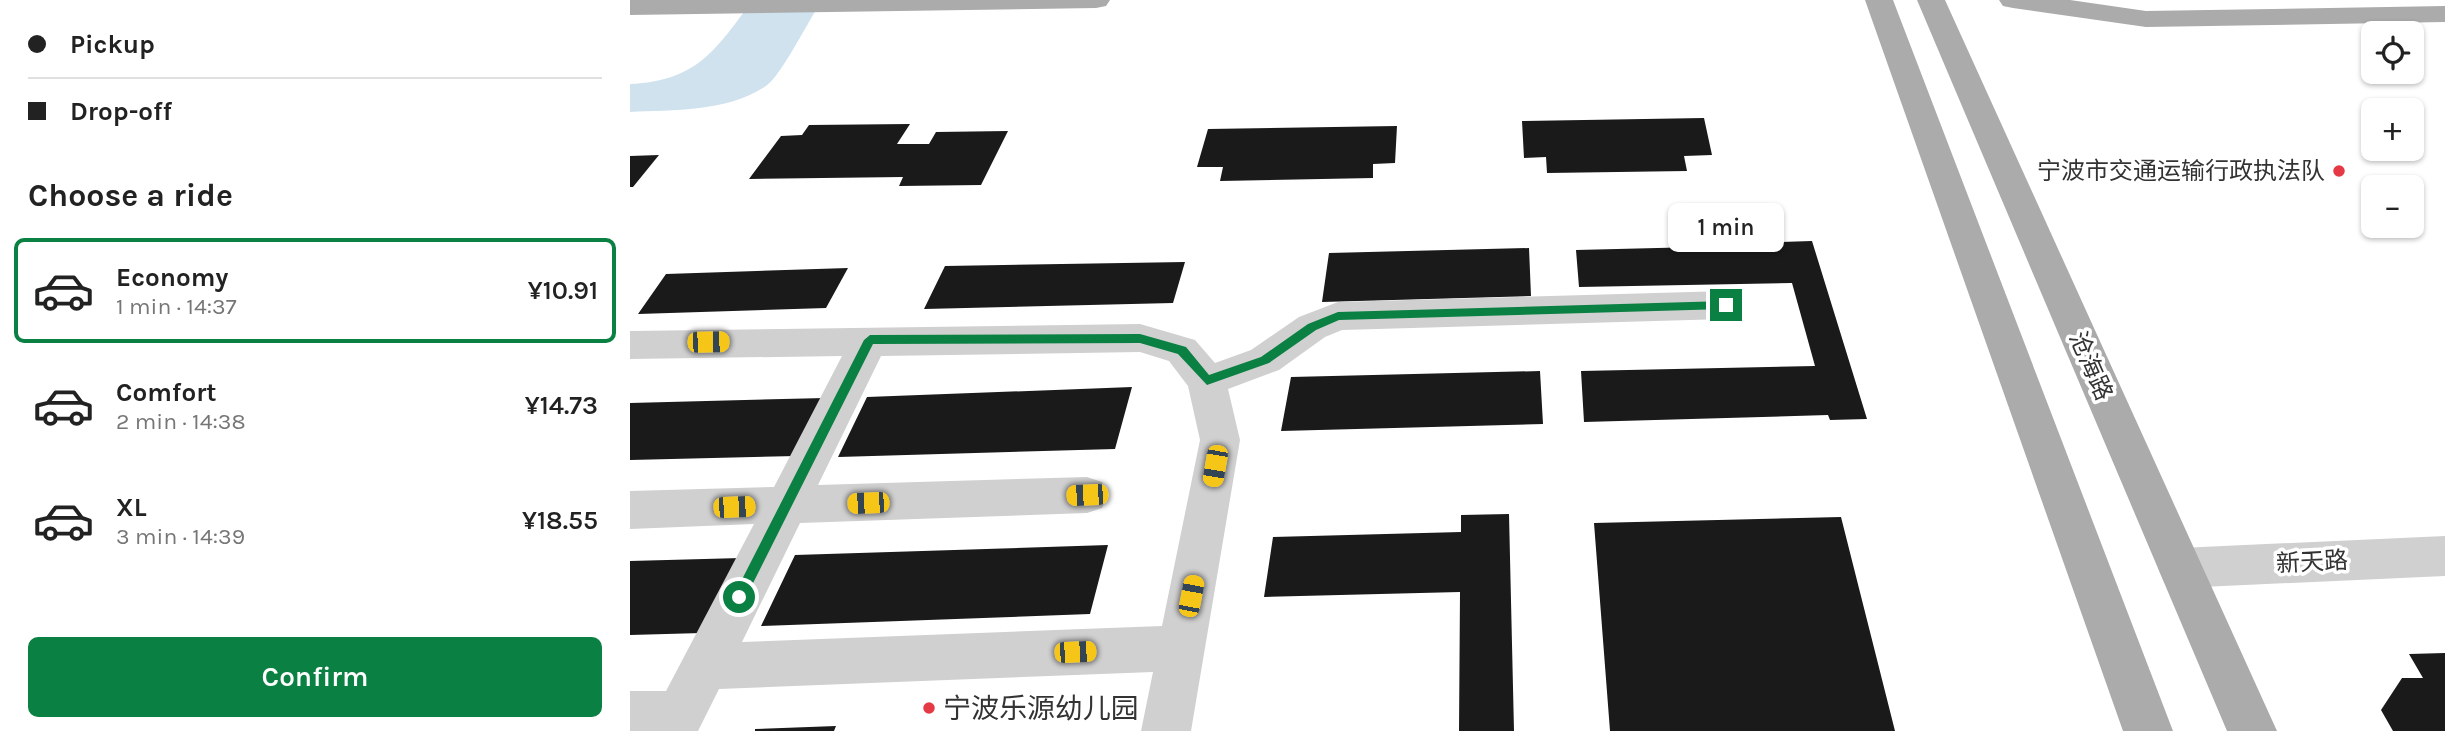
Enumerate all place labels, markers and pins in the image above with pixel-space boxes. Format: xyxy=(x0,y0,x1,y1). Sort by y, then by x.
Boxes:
place label: 宁波市交通运输行政执法队 xyxy=(2037,157,2325,185)
marker: 宁波市交通运输行政执法队 xyxy=(2331,163,2347,179)
place label: 宁波乐源幼儿园 xyxy=(943,692,1139,725)
marker: 宁波乐源幼儿园 xyxy=(921,700,937,716)

